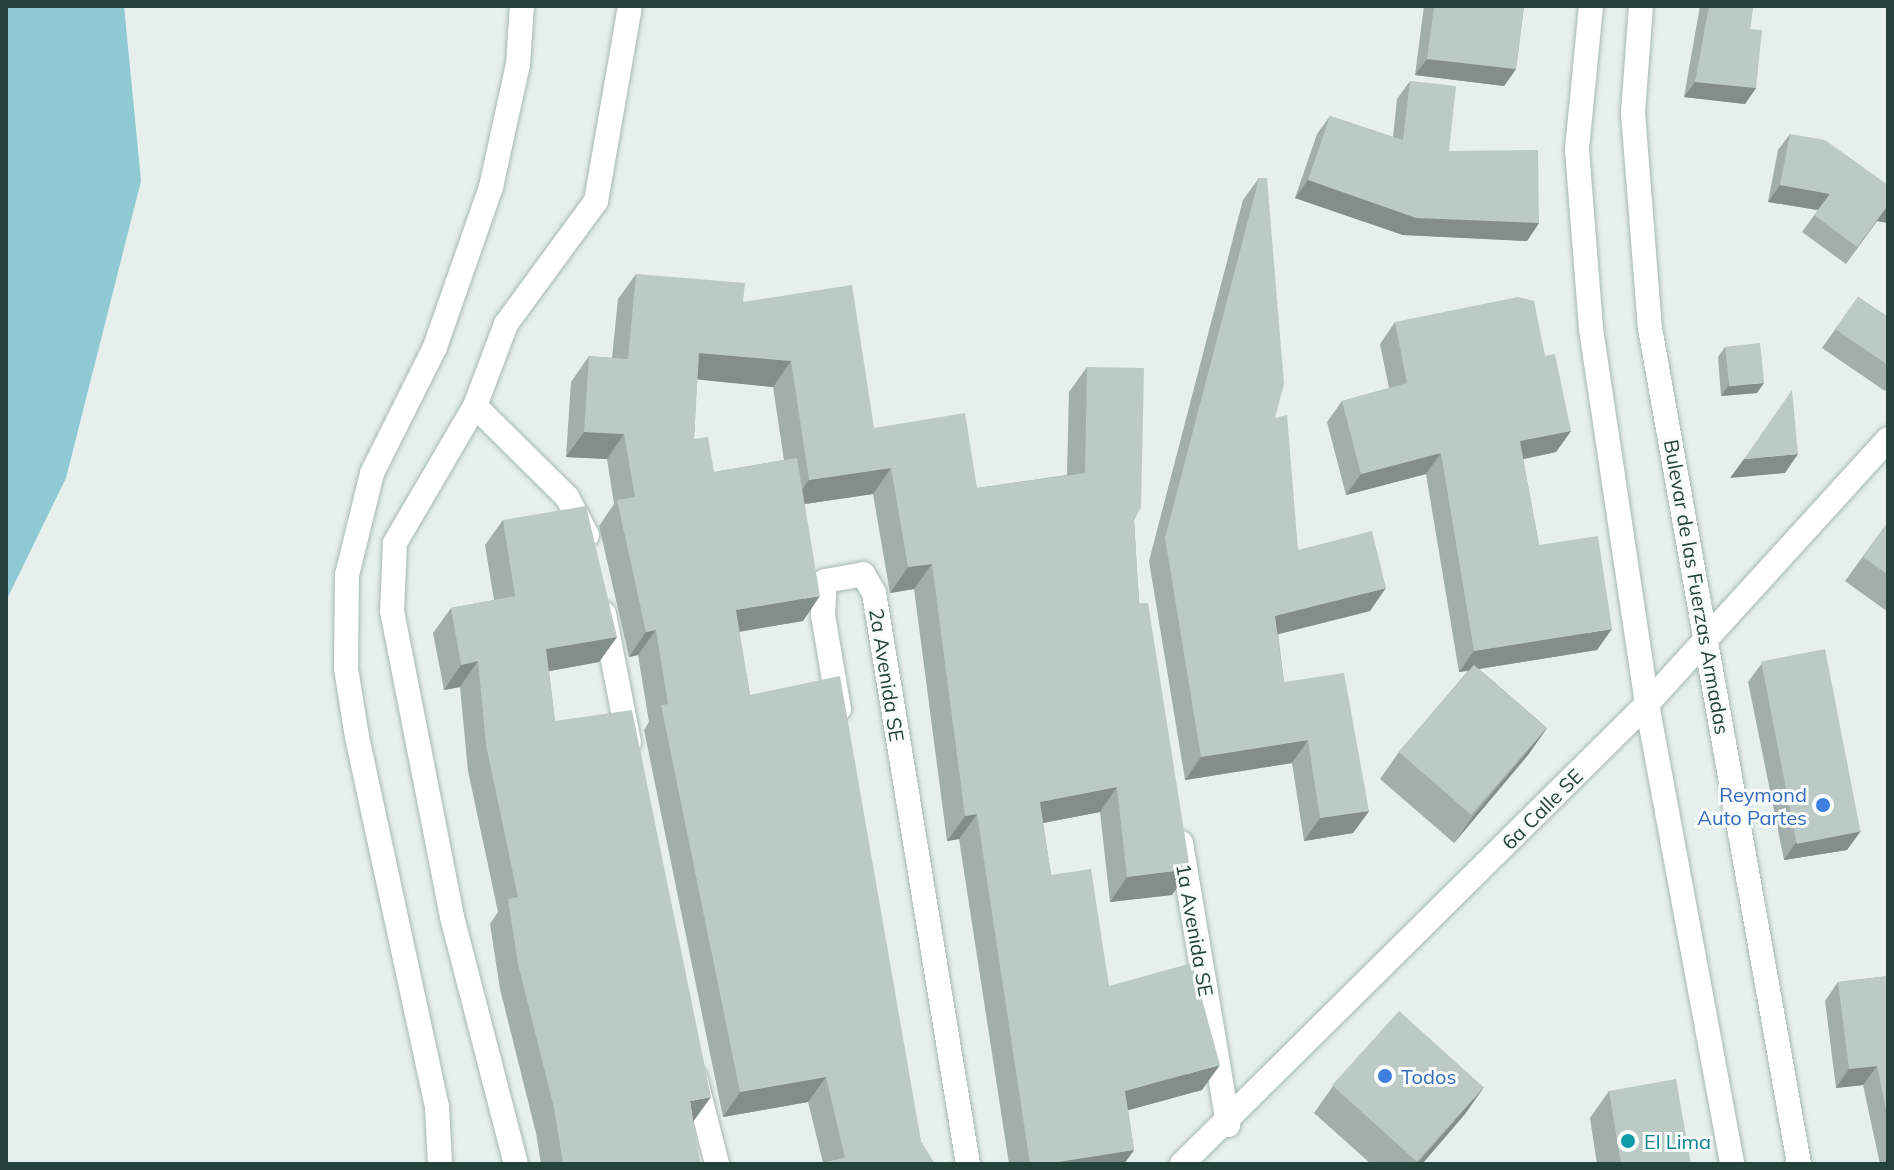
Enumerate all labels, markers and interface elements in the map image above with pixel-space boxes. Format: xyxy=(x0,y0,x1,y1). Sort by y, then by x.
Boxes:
street label: Bulevar de las Fuerzas Armadas xyxy=(1659,438,1735,736)
street label: 2a Avenida SE xyxy=(865,607,909,743)
street label: 6a Calle SE xyxy=(1497,764,1587,854)
place label: Reymond Auto Partes xyxy=(1697,782,1807,829)
marker: Reymond Auto Partes xyxy=(1814,796,1832,814)
street label: 1a Avenida SE xyxy=(1171,862,1219,998)
place label: Todos xyxy=(1401,1064,1456,1088)
marker: Todos xyxy=(1376,1067,1394,1085)
place label: El Lima xyxy=(1644,1129,1711,1153)
marker: El Lima xyxy=(1619,1132,1637,1150)

